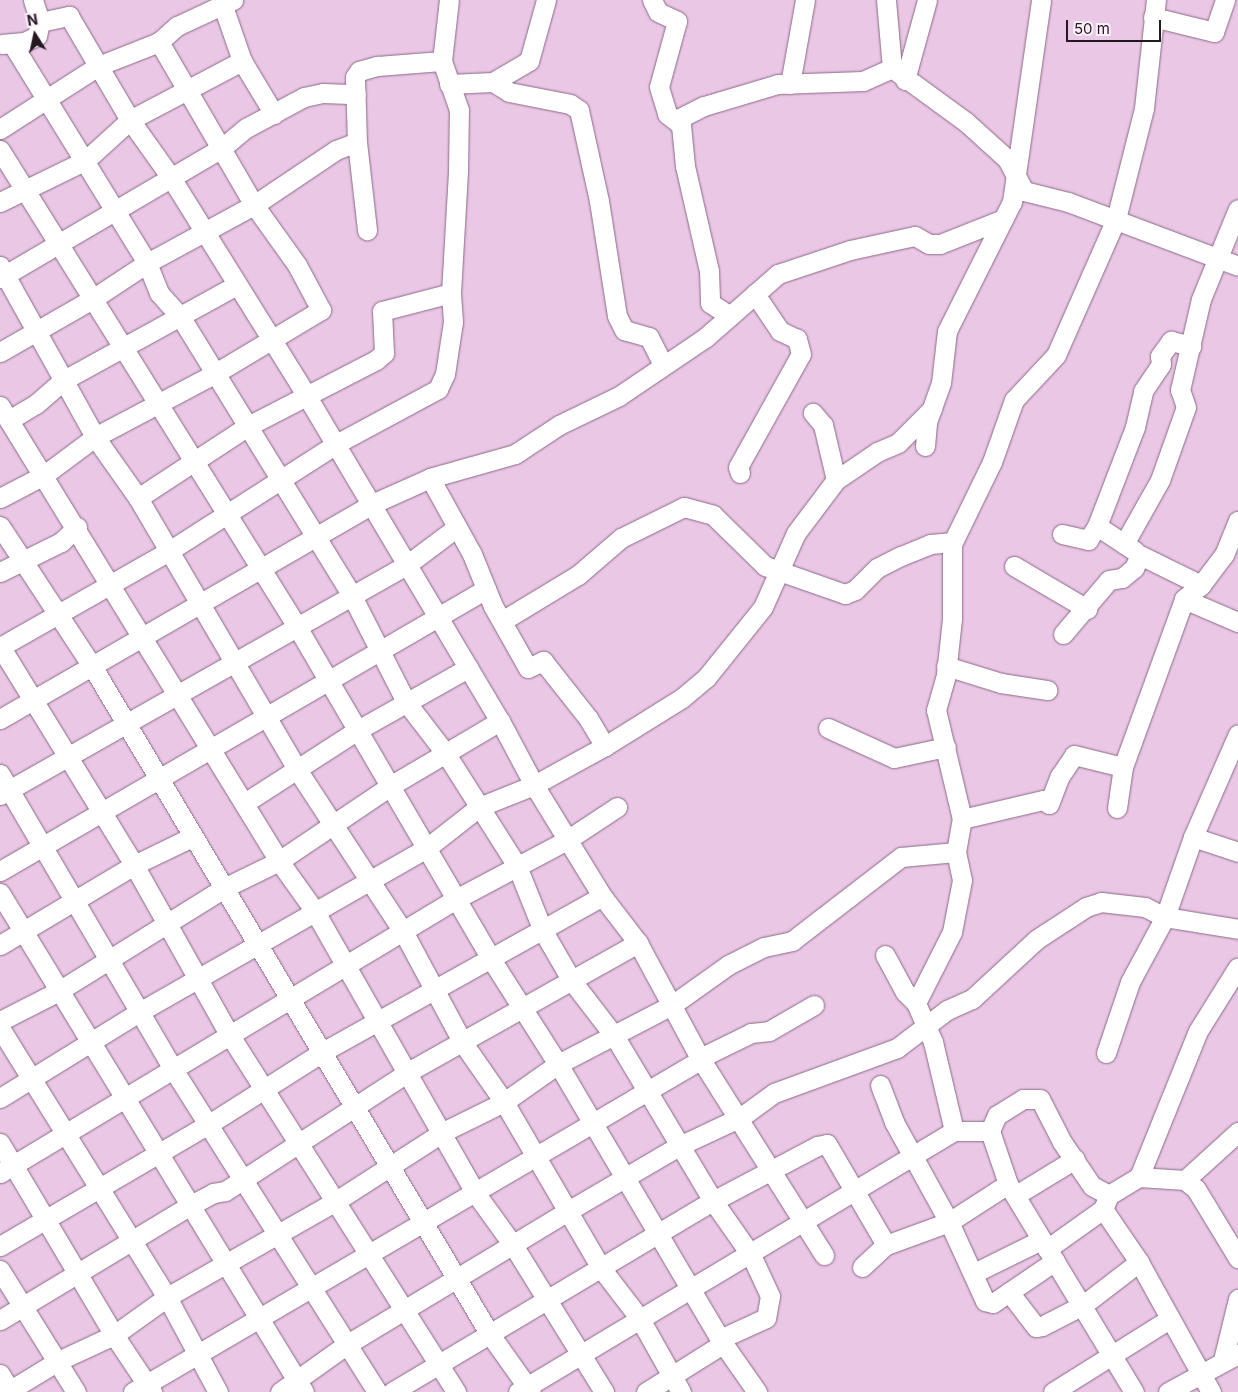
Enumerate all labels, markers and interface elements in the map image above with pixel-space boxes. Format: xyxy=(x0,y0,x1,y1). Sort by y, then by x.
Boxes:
north arrow xyxy=(10,10,60,60)
text: N xyxy=(26,10,39,29)
scale bar xyxy=(1068,10,1163,42)
text: 50 m xyxy=(1074,19,1110,38)

